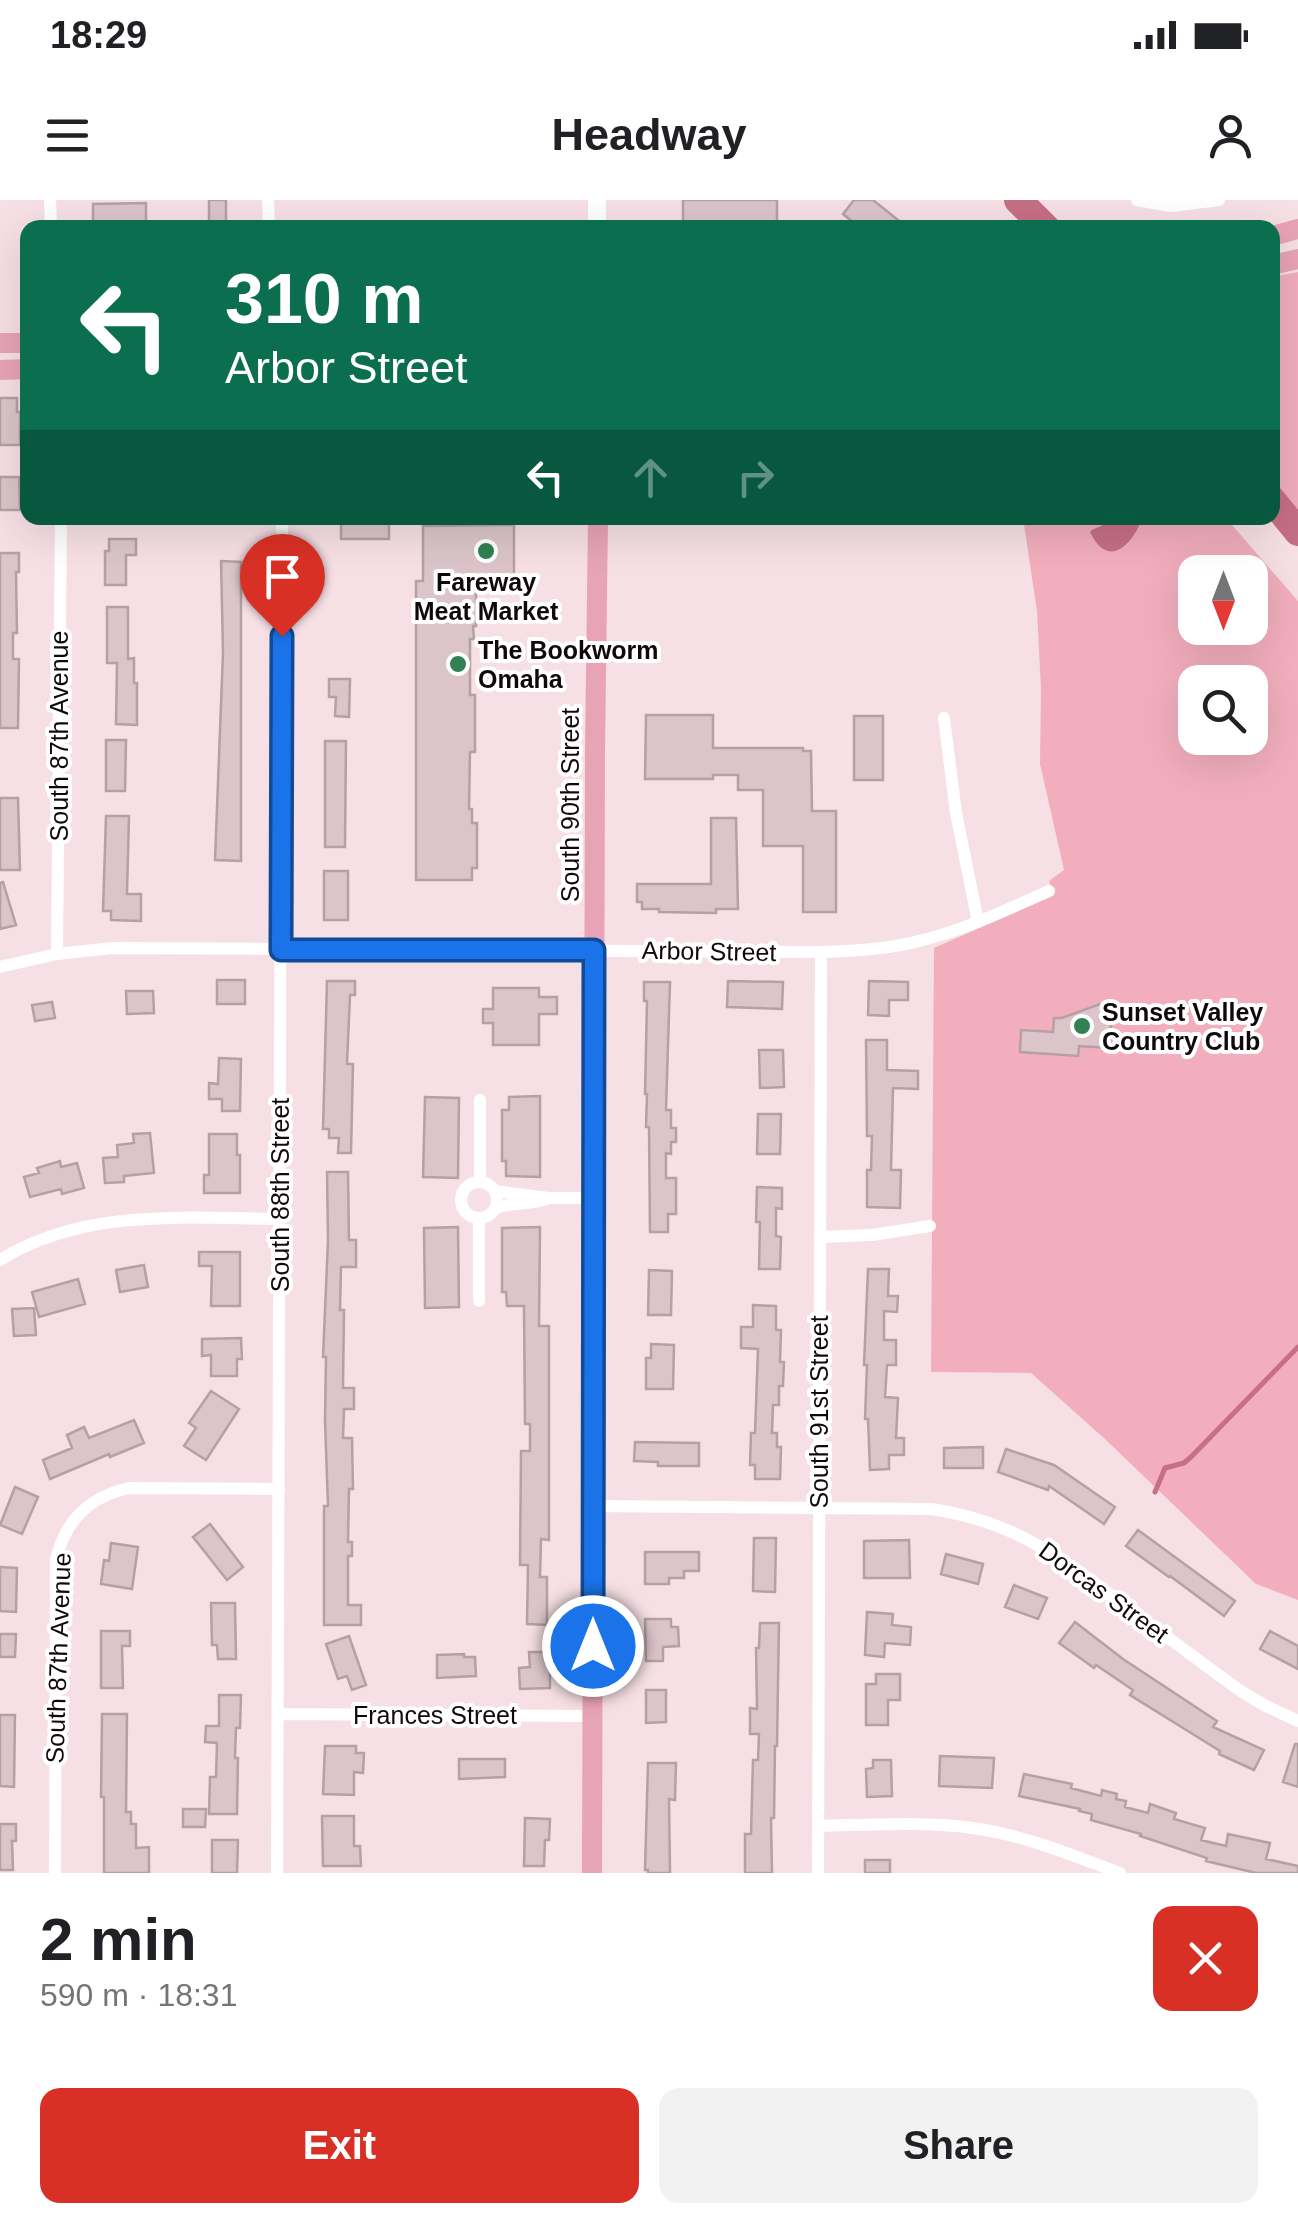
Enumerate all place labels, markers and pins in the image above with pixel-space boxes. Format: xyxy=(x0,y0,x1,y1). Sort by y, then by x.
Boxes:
pin xyxy=(240,534,325,637)
marker: Fareway Meat Market xyxy=(475,540,497,562)
place label: Fareway Meat Market xyxy=(414,568,559,625)
place label: The Bookworm Omaha xyxy=(478,636,659,693)
marker: The Bookworm Omaha xyxy=(447,653,469,675)
place label: Sunset Valley Country Club xyxy=(1102,998,1263,1055)
marker: Sunset Valley Country Club xyxy=(1071,1015,1093,1037)

